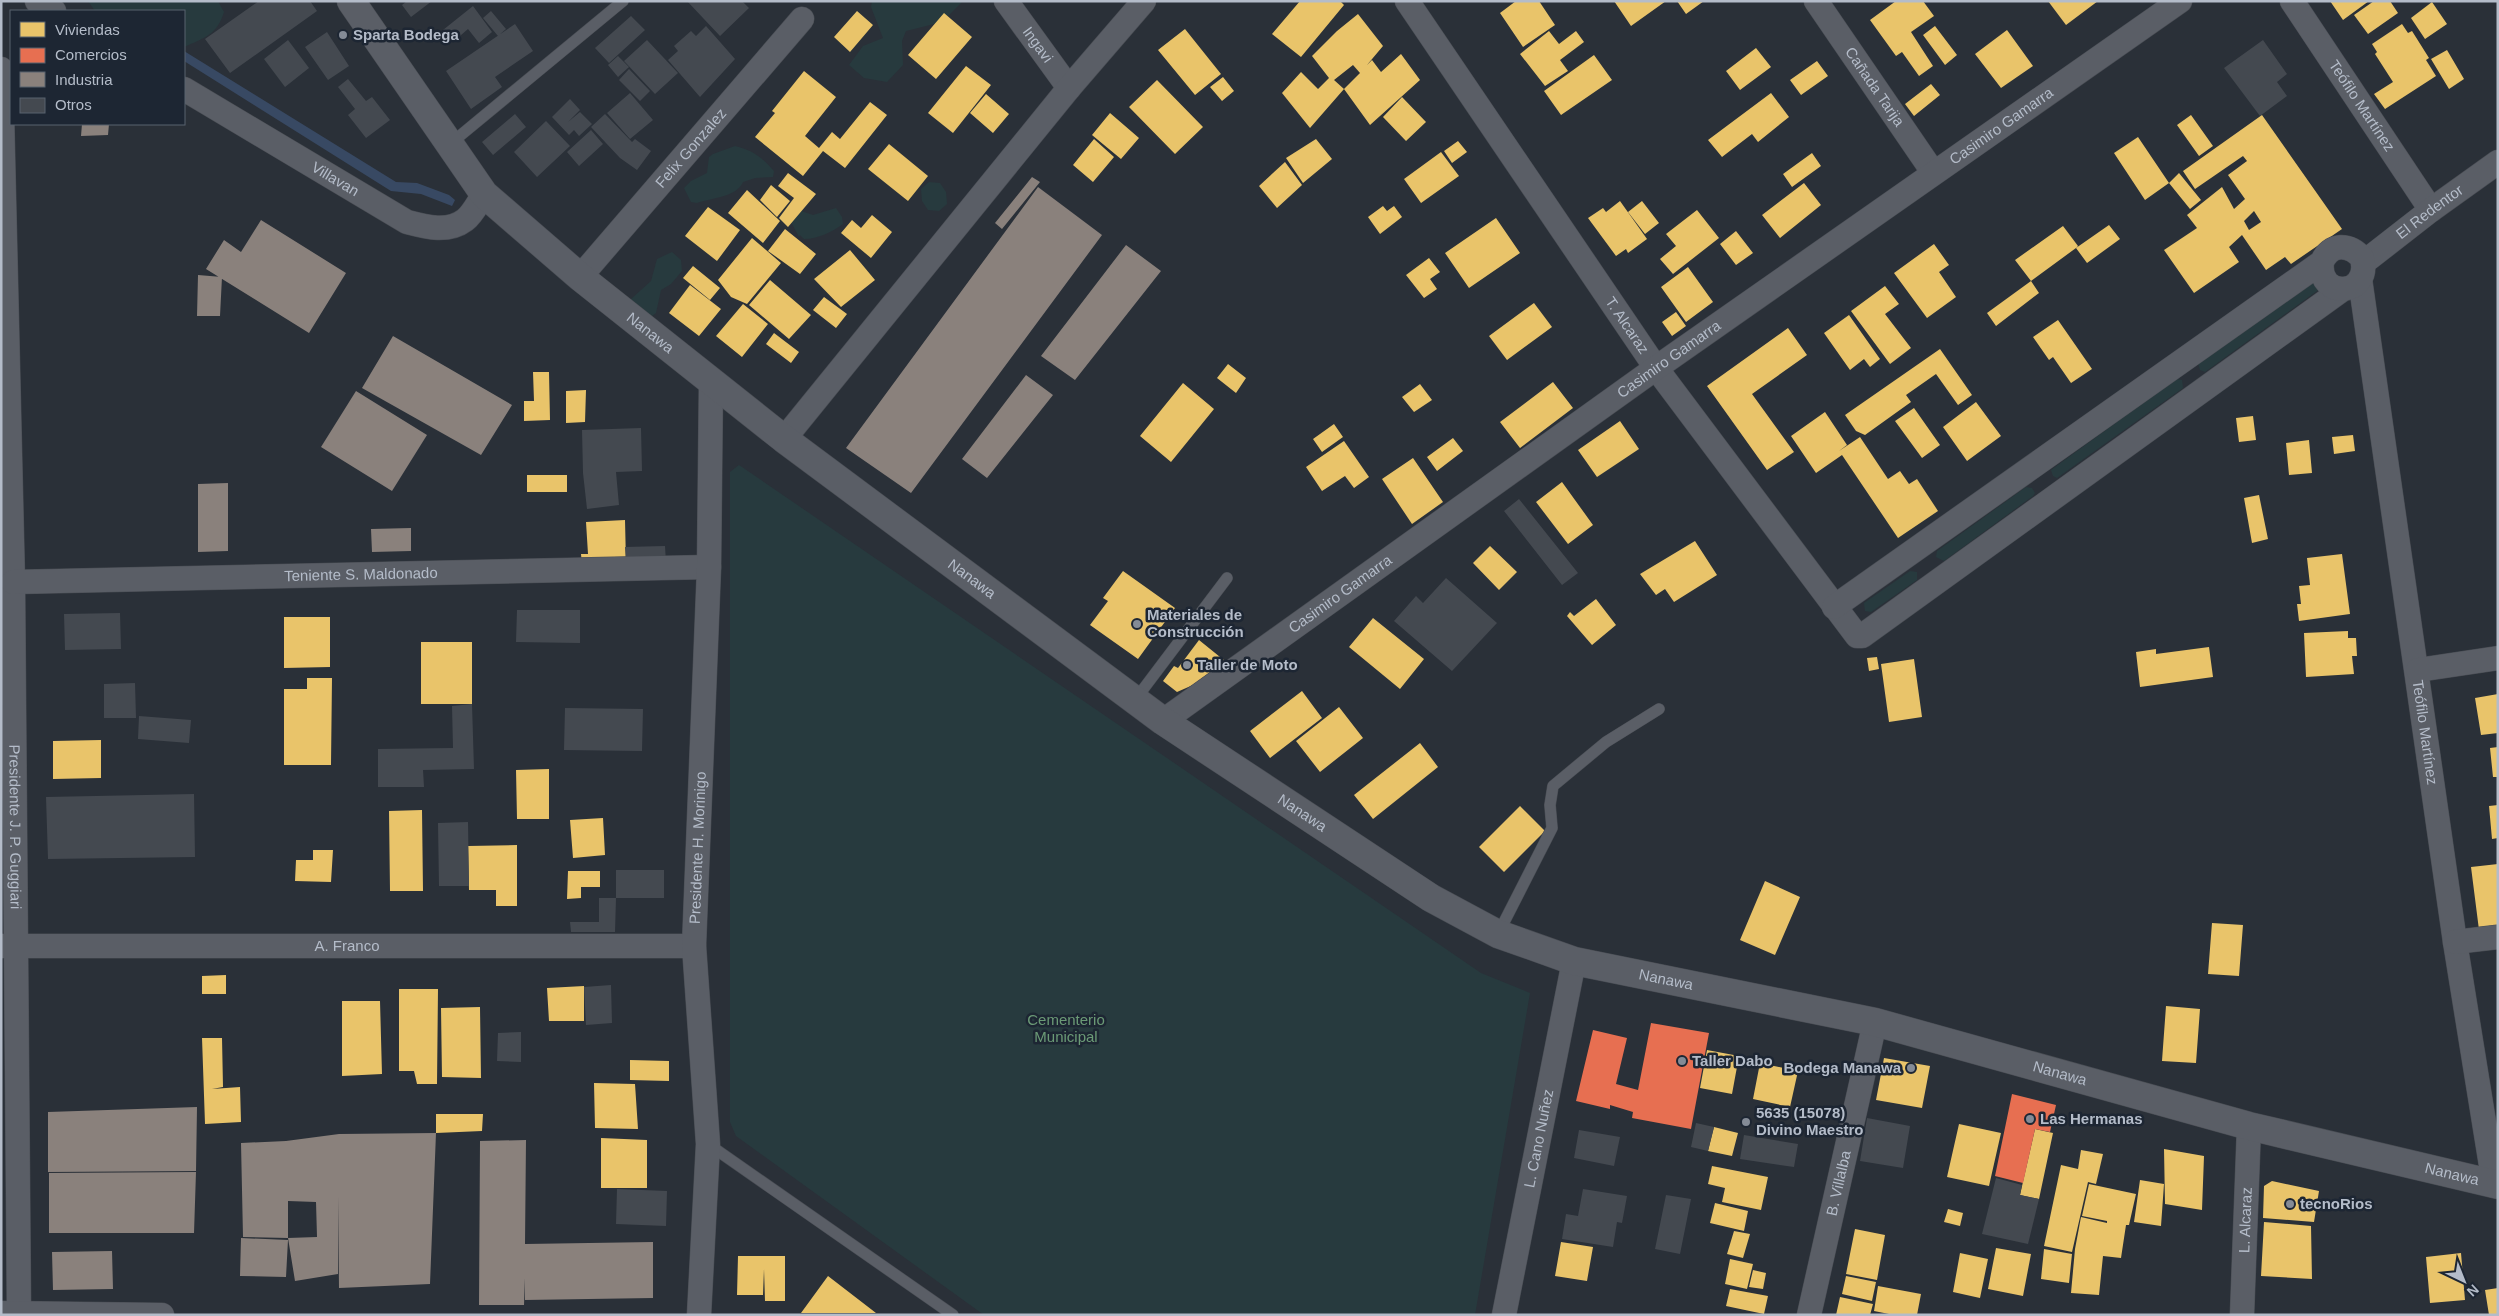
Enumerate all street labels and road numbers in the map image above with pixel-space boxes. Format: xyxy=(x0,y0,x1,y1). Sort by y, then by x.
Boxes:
street label: Ingavi xyxy=(1019,23,1057,66)
street label: Cañada Tarija xyxy=(1842,44,1909,130)
street label: Teófilo Martínez xyxy=(2326,57,2399,154)
street label: Casimiro Gamarra xyxy=(1946,83,2057,168)
street label: Felix Gonzalez xyxy=(652,105,729,191)
street label: Villavan xyxy=(309,158,362,199)
street label: El Redentor xyxy=(2392,181,2466,242)
street label: T. Alcaraz xyxy=(1602,293,1653,357)
street label: Nanawa xyxy=(624,309,678,357)
street label: Casimiro Gamarra xyxy=(1614,316,1724,401)
street label: Casimiro Gamarra xyxy=(1285,551,1395,636)
street label: Nanawa xyxy=(945,555,1000,602)
street label: Teniente S. Maldonado xyxy=(284,564,438,584)
street label: Teófilo Martínez xyxy=(2410,679,2441,786)
street label: Presidente J. P. Guggiari xyxy=(6,744,25,909)
street label: Presidente H. Morinigo xyxy=(686,771,709,924)
street label: Nanawa xyxy=(1275,790,1331,835)
street label: A. Franco xyxy=(314,937,380,954)
street label: Nanawa xyxy=(1637,965,1695,993)
street label: Nanawa xyxy=(2031,1057,2089,1089)
street label: L. Cano Nuñez xyxy=(1520,1088,1556,1189)
street label: B. Villalba xyxy=(1823,1148,1854,1217)
street label: Nanawa xyxy=(2423,1159,2481,1188)
street label: L. Alcaraz xyxy=(2235,1187,2255,1253)

